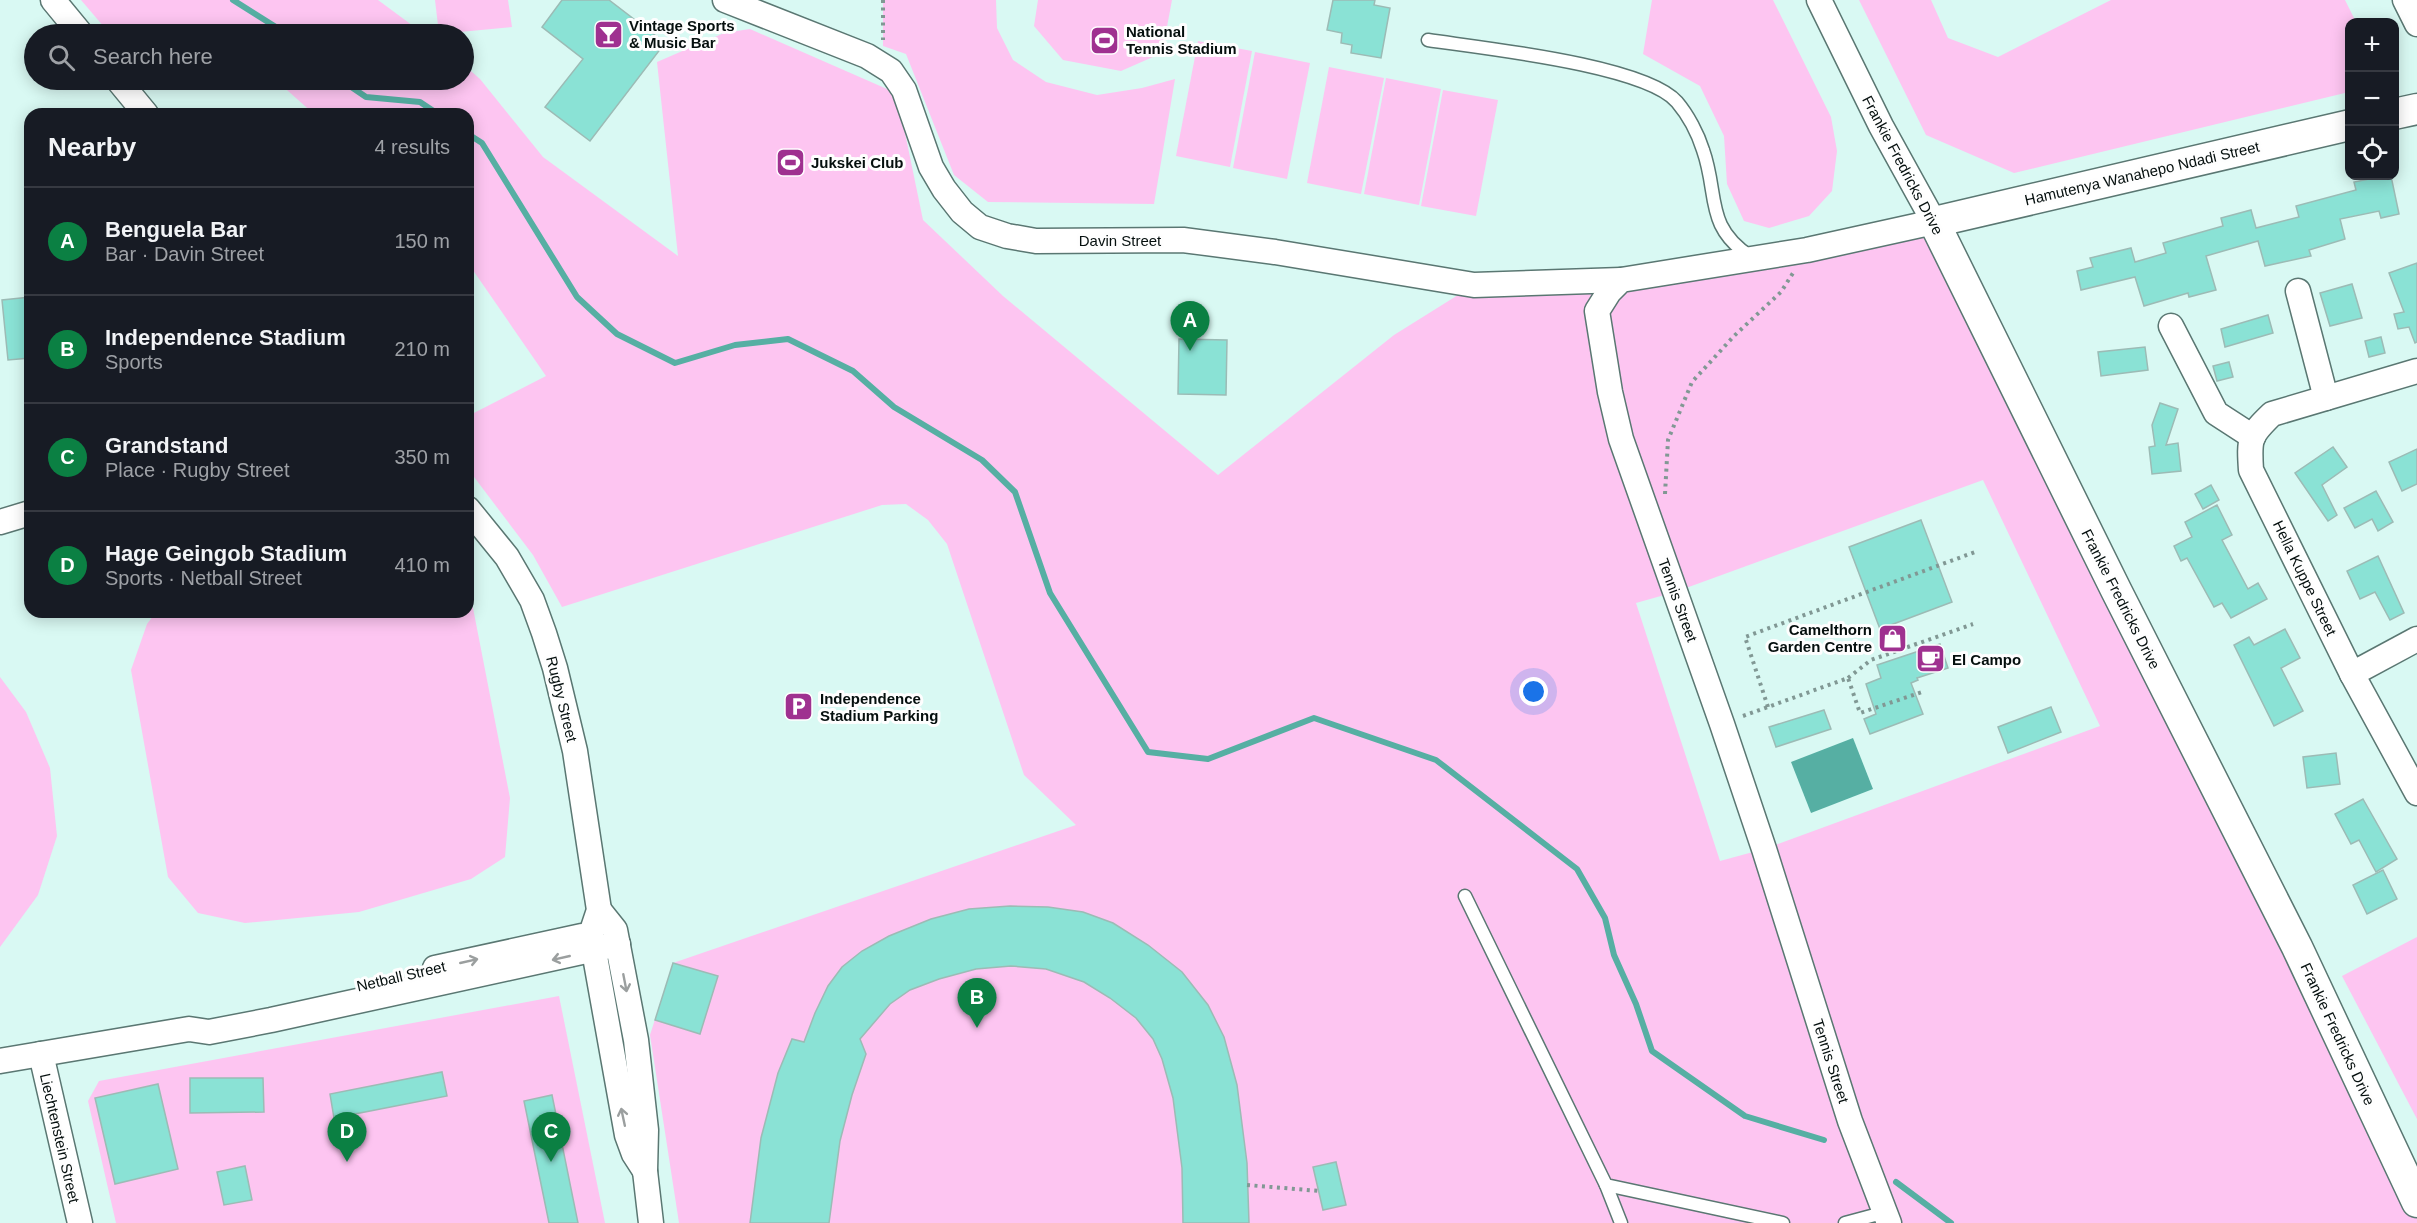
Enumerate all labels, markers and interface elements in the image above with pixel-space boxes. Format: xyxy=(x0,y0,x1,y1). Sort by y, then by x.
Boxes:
place label: Vintage Sports & Music Bar xyxy=(629,17,735,51)
bar icon: Vintage Sports & Music Bar xyxy=(592,18,624,50)
map controls xyxy=(2345,18,2399,180)
button: + xyxy=(2345,18,2399,72)
place label: National Tennis Stadium xyxy=(1126,23,1237,57)
search box xyxy=(24,24,474,90)
sports icon: National Tennis Stadium xyxy=(1089,24,1121,56)
icon: search xyxy=(45,41,78,74)
text: Search here xyxy=(93,44,213,69)
button: − xyxy=(2345,72,2399,126)
street label: Frankie Fredricks Drive xyxy=(1859,93,1947,237)
button: locate xyxy=(2345,126,2399,180)
text: Nearby xyxy=(48,132,136,162)
text: 4 results xyxy=(374,136,450,158)
street label: Hamutenya Wanahepo Ndadi Street xyxy=(2023,137,2262,208)
sports icon: Jukskei Club xyxy=(774,146,806,178)
place label: Jukskei Club xyxy=(811,154,904,171)
text: Benguela Bar xyxy=(105,217,247,242)
text: A xyxy=(60,230,75,252)
text: 150 m xyxy=(394,230,450,252)
street label: Davin Street xyxy=(1079,232,1162,249)
text: Bar · Davin Street xyxy=(105,243,264,265)
pin: A xyxy=(1170,302,1210,351)
text: Independence Stadium xyxy=(105,325,346,350)
text: B xyxy=(60,338,75,360)
text: 210 m xyxy=(394,338,450,360)
text: Sports xyxy=(105,351,163,373)
text: Grandstand xyxy=(105,433,228,458)
text: C xyxy=(60,446,75,468)
text: 350 m xyxy=(394,446,450,468)
text: Place · Rugby Street xyxy=(105,459,290,481)
street label: Hella Kuppe Street xyxy=(2270,518,2341,639)
street label: Frankie Fredricks Drive xyxy=(2078,526,2164,672)
text: Hage Geingob Stadium xyxy=(105,541,347,566)
text: D xyxy=(60,554,75,576)
text: 410 m xyxy=(394,554,450,576)
street label: Tennis Street xyxy=(1655,556,1701,645)
text: Sports · Netball Street xyxy=(105,567,302,589)
place label: Camelthorn Garden Centre xyxy=(1768,621,1872,655)
shop icon: Camelthorn Garden Centre xyxy=(1877,622,1909,654)
cafe icon: El Campo xyxy=(1915,643,1947,675)
place label: El Campo xyxy=(1952,651,2021,668)
street label: Rugby Street xyxy=(543,654,581,744)
your location xyxy=(1519,677,1548,706)
place label: Independence Stadium Parking xyxy=(820,690,938,724)
parking icon: Independence Stadium Parking xyxy=(783,691,815,723)
one-way arrow xyxy=(552,952,571,964)
one-way arrow xyxy=(459,954,478,966)
street label: Netball Street xyxy=(355,957,448,995)
street label: Frankie Fredricks Drive xyxy=(2298,960,2378,1108)
one-way arrow xyxy=(620,973,631,992)
pin: B xyxy=(958,978,996,1028)
street label: Tennis Street xyxy=(1809,1017,1853,1106)
street label: Liechtenstein Street xyxy=(37,1071,83,1205)
one-way arrow xyxy=(617,1108,628,1127)
pin: D xyxy=(328,1112,366,1162)
pin: C xyxy=(532,1112,570,1162)

